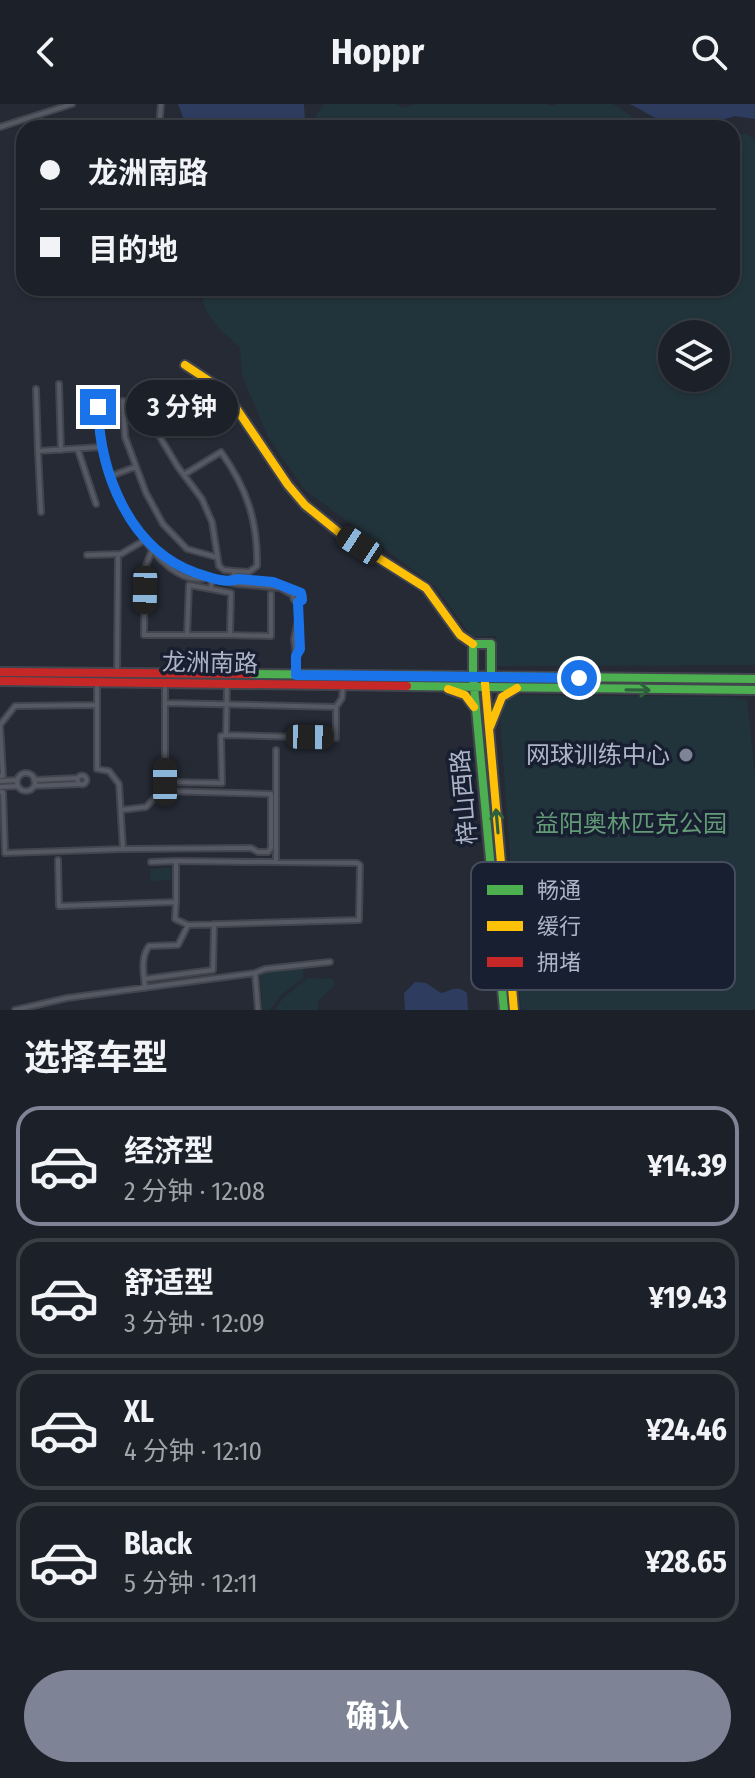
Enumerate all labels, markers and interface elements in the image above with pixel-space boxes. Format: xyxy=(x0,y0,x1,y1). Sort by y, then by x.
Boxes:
icon: back xyxy=(24,30,68,74)
text: Hoppr xyxy=(331,30,424,74)
icon: search xyxy=(687,30,731,74)
text: 龙洲南路 xyxy=(88,155,208,191)
text: 目的地 xyxy=(88,232,178,268)
map controls xyxy=(658,320,730,392)
button: layers xyxy=(658,320,730,392)
callout: 3 分钟 xyxy=(126,379,238,435)
route end xyxy=(80,389,116,425)
text: 3 分钟 xyxy=(147,392,217,423)
car xyxy=(332,522,386,568)
car xyxy=(133,566,157,614)
street label: 龙洲南路 xyxy=(162,648,258,678)
route start xyxy=(561,660,597,696)
one-way arrow xyxy=(624,682,651,697)
car xyxy=(286,725,334,749)
place label: 网球训练中心 xyxy=(526,741,670,769)
marker: 网球训练中心 xyxy=(677,746,695,764)
street label: 梓山西路 xyxy=(446,748,482,846)
car xyxy=(153,758,177,806)
one-way arrow xyxy=(489,808,504,835)
park label: 益阳奥林匹克公园 xyxy=(535,810,727,838)
legend xyxy=(471,862,735,990)
text: 畅通 xyxy=(537,877,581,904)
text: 缓行 xyxy=(537,913,581,940)
text: 拥堵 xyxy=(537,949,581,976)
text: 选择车型 xyxy=(24,1036,168,1080)
icon: car xyxy=(28,1130,100,1202)
text: 经济型 xyxy=(124,1133,214,1169)
text: ¥14.39 xyxy=(648,1148,727,1184)
text: 2 分钟 · 12:08 xyxy=(124,1176,265,1207)
icon: car xyxy=(28,1262,100,1334)
text: 舒适型 xyxy=(124,1265,214,1301)
text: ¥19.43 xyxy=(649,1280,727,1316)
text: 3 分钟 · 12:09 xyxy=(124,1308,265,1339)
icon: car xyxy=(28,1394,100,1466)
text: XL xyxy=(124,1394,154,1430)
text: ¥24.46 xyxy=(646,1412,727,1448)
text: 4 分钟 · 12:10 xyxy=(124,1436,262,1467)
icon: car xyxy=(28,1526,100,1598)
text: Black xyxy=(124,1526,192,1562)
text: ¥28.65 xyxy=(645,1544,727,1580)
text: 5 分钟 · 12:11 xyxy=(124,1568,258,1599)
button: 确认 xyxy=(24,1670,731,1762)

